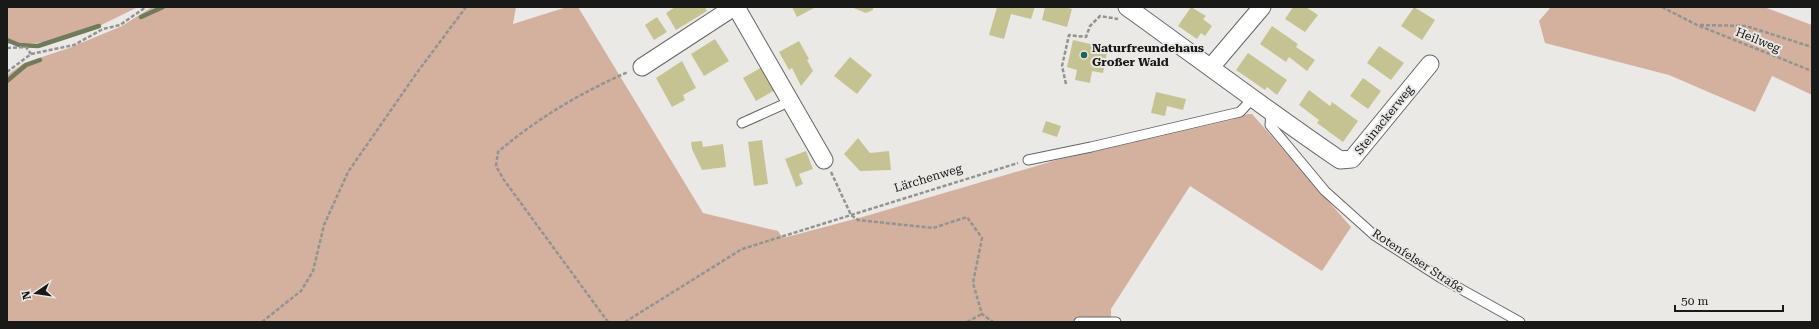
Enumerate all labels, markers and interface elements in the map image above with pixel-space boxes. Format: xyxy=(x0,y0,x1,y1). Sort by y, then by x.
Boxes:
street label: Heilweg xyxy=(1734,25,1783,55)
place label: Naturfreundehaus Großer Wald xyxy=(1092,41,1204,69)
marker: Naturfreundehaus Großer Wald xyxy=(1079,50,1089,60)
street label: Steinackerweg xyxy=(1352,82,1416,157)
street label: Lärchenweg xyxy=(892,161,964,195)
street label: Rotenfelser Straße xyxy=(1370,226,1467,296)
north arrow xyxy=(16,273,56,313)
scale bar xyxy=(1675,287,1783,313)
text: N xyxy=(19,289,34,301)
text: 50 m xyxy=(1681,294,1708,308)

